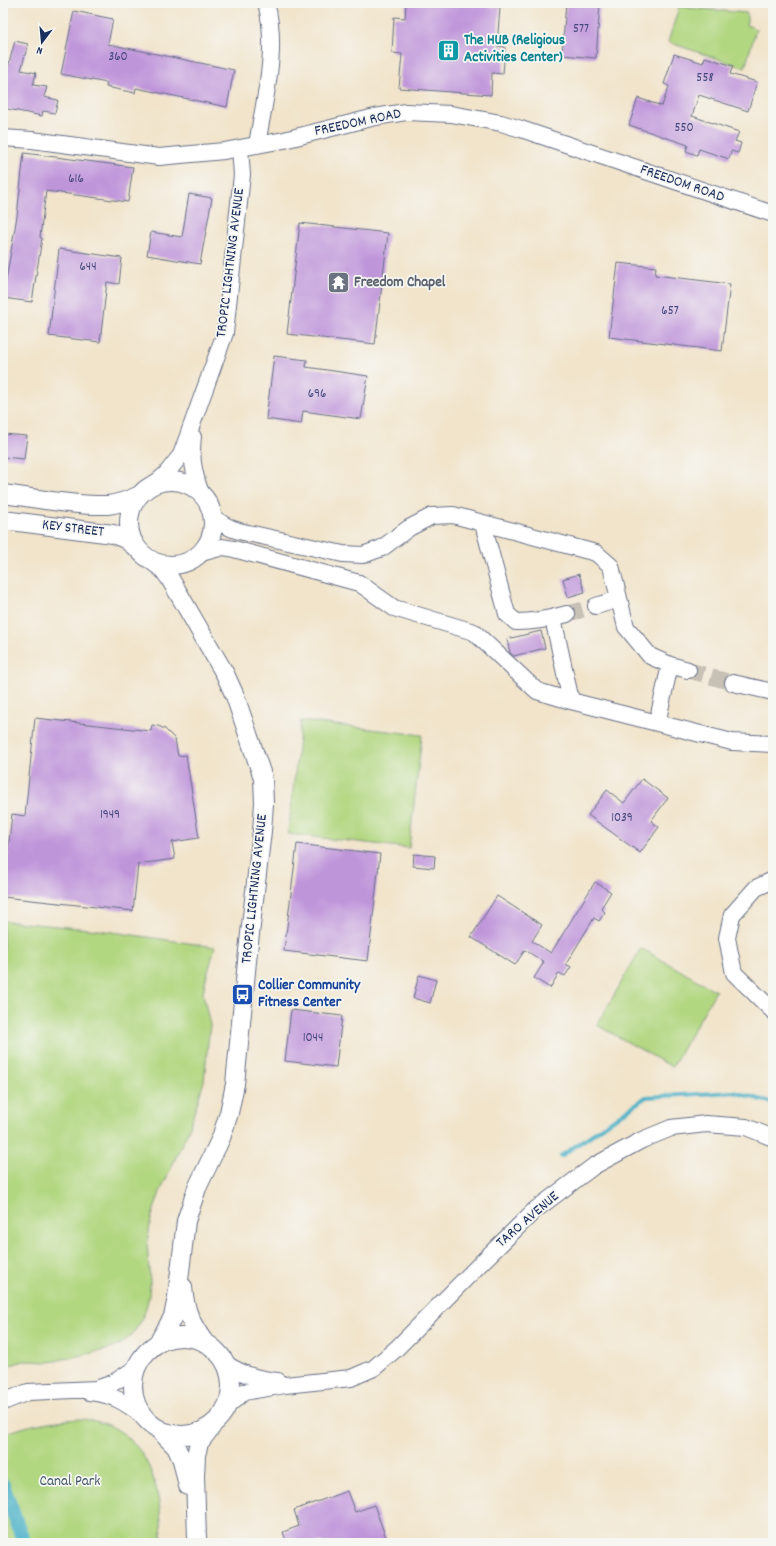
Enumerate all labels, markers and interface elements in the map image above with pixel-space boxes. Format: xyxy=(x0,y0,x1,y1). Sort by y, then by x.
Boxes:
house number: 577 xyxy=(573,20,589,39)
north arrow xyxy=(22,22,62,62)
place label: The HUB (Religious Activities Center) xyxy=(464,30,565,69)
building icon: The HUB (Religious Activities Center) xyxy=(435,37,461,63)
text: N xyxy=(34,41,45,58)
house number: 360 xyxy=(108,48,128,67)
house number: 558 xyxy=(696,69,714,88)
street label: FREEDOM ROAD xyxy=(313,103,404,143)
house number: 550 xyxy=(674,119,694,138)
street label: FREEDOM ROAD xyxy=(637,159,727,209)
house number: 616 xyxy=(68,170,84,189)
street label: TROPIC LIGHTNING AVENUE xyxy=(211,187,251,339)
house number: 644 xyxy=(79,258,97,277)
temple icon: Freedom Chapel xyxy=(325,270,351,296)
place label: Freedom Chapel xyxy=(354,272,446,294)
house number: 657 xyxy=(661,302,679,321)
house number: 696 xyxy=(308,385,326,404)
street label: KEY STREET xyxy=(41,514,105,544)
house number: 1949 xyxy=(100,806,120,825)
house number: 1039 xyxy=(611,809,633,828)
street label: TROPIC LIGHTNING AVENUE xyxy=(236,813,274,965)
place label: Collier Community Fitness Center xyxy=(258,975,361,1014)
bus stop icon: Collier Community Fitness Center xyxy=(230,982,256,1008)
house number: 1044 xyxy=(303,1029,323,1048)
street label: TARO AVENUE xyxy=(492,1186,564,1254)
park label: Canal Park xyxy=(40,1471,100,1493)

